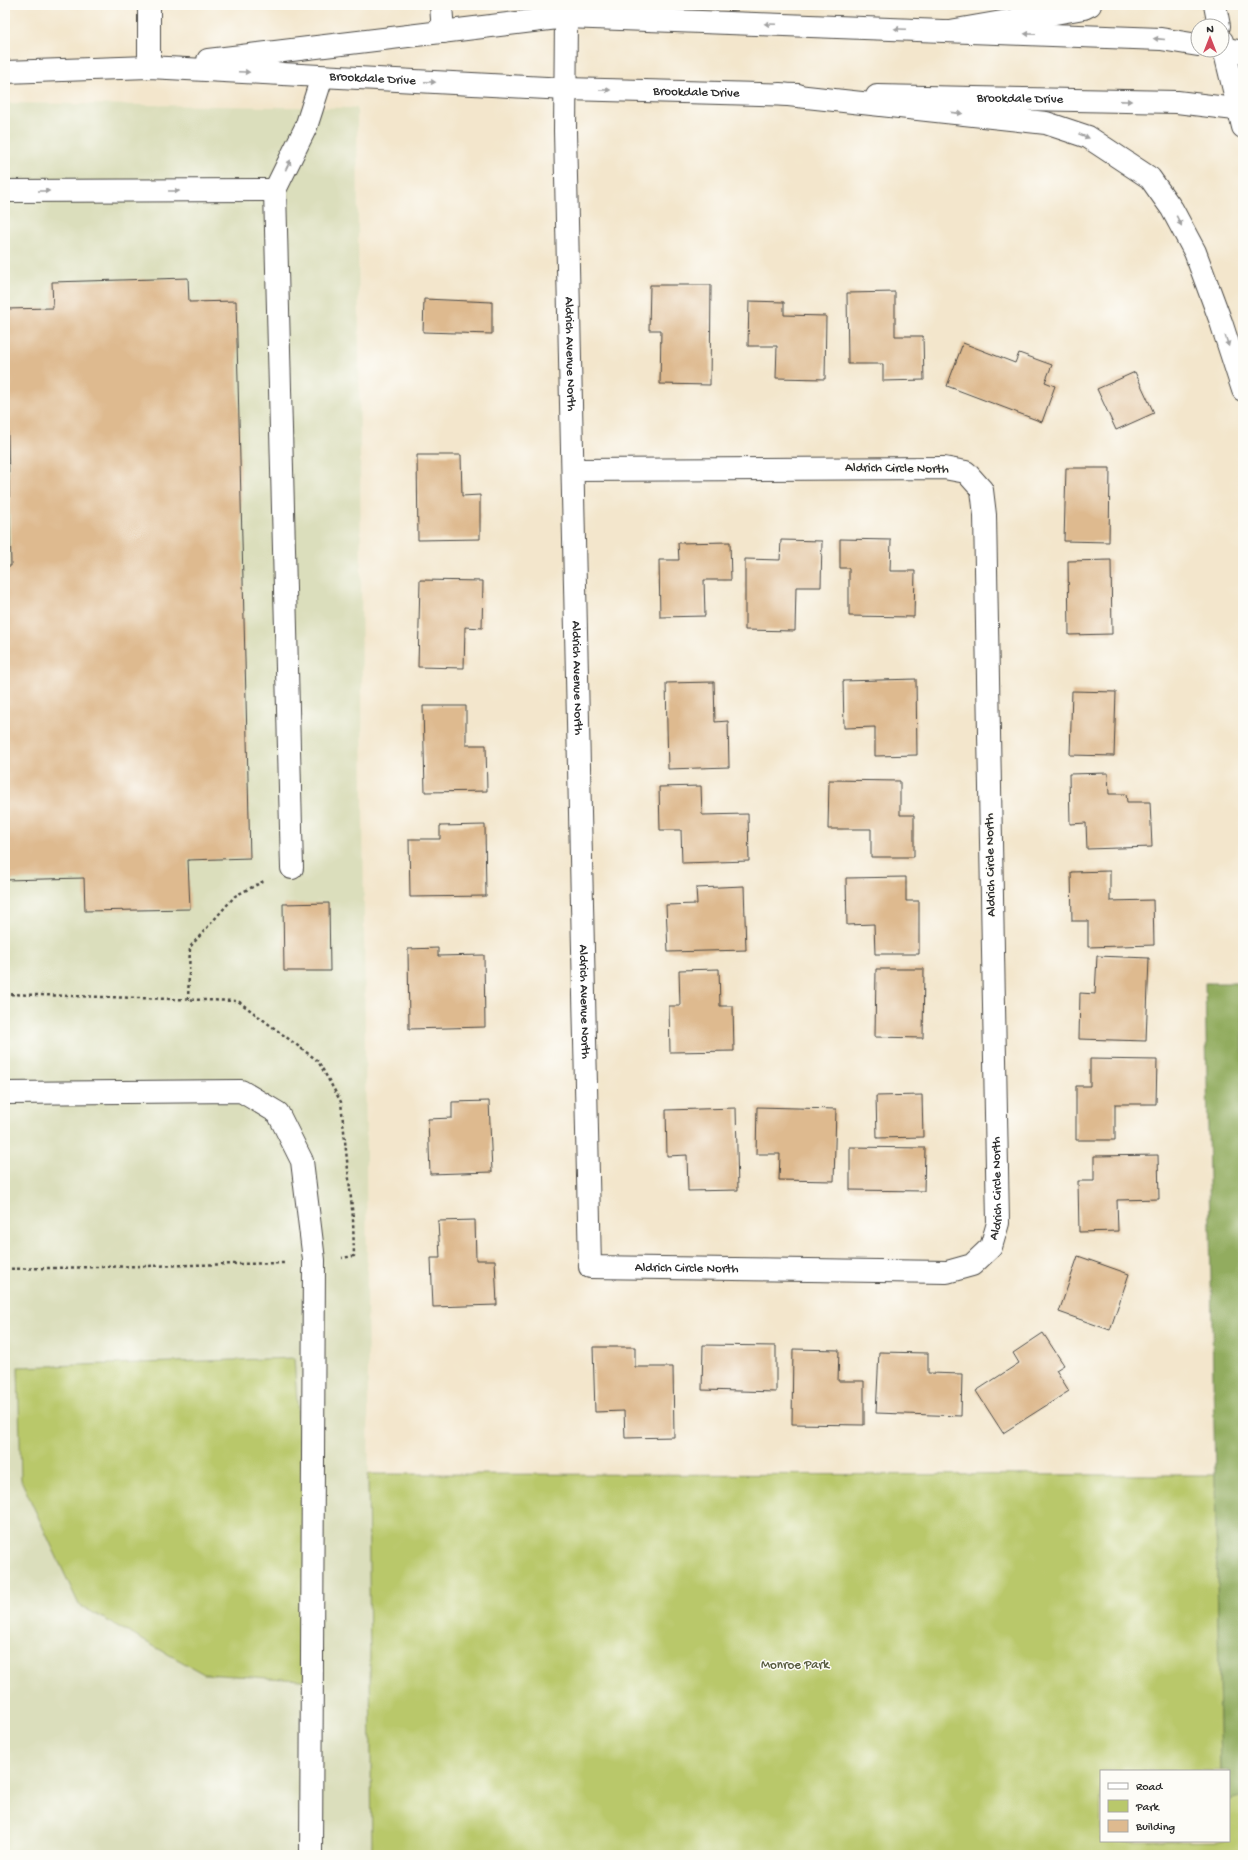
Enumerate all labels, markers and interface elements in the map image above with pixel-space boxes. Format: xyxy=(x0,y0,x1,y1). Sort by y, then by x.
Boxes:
north arrow xyxy=(1190,18,1230,58)
one-way arrow xyxy=(764,21,776,28)
text: N xyxy=(1206,24,1214,36)
one-way arrow xyxy=(893,26,906,32)
one-way arrow xyxy=(1023,31,1036,37)
one-way arrow xyxy=(1153,36,1165,43)
one-way arrow xyxy=(238,69,250,76)
street label: Brookdale Drive xyxy=(328,69,416,89)
one-way arrow xyxy=(424,79,436,86)
street label: Brookdale Drive xyxy=(652,84,740,101)
one-way arrow xyxy=(599,87,612,93)
street label: Brookdale Drive xyxy=(976,90,1064,107)
one-way arrow xyxy=(1120,98,1133,104)
one-way arrow xyxy=(951,110,963,116)
one-way arrow xyxy=(1078,133,1090,140)
one-way arrow xyxy=(285,159,291,170)
one-way arrow xyxy=(38,188,51,194)
one-way arrow xyxy=(168,188,181,194)
one-way arrow xyxy=(1175,215,1182,227)
street label: Aldrich Avenue North xyxy=(561,297,579,411)
one-way arrow xyxy=(1225,336,1231,348)
street label: Aldrich Circle North xyxy=(845,461,949,477)
street label: Aldrich Avenue North xyxy=(568,620,586,735)
street label: Aldrich Circle North xyxy=(983,813,999,917)
street label: Aldrich Avenue North xyxy=(575,944,593,1059)
street label: Aldrich Circle North xyxy=(986,1136,1006,1242)
street label: Aldrich Circle North xyxy=(635,1260,739,1277)
park label: Monroe Park xyxy=(761,1658,830,1673)
legend xyxy=(1100,1770,1230,1842)
text: Road xyxy=(1136,1781,1163,1795)
text: Park xyxy=(1135,1801,1161,1815)
text: Building xyxy=(1135,1821,1175,1835)

